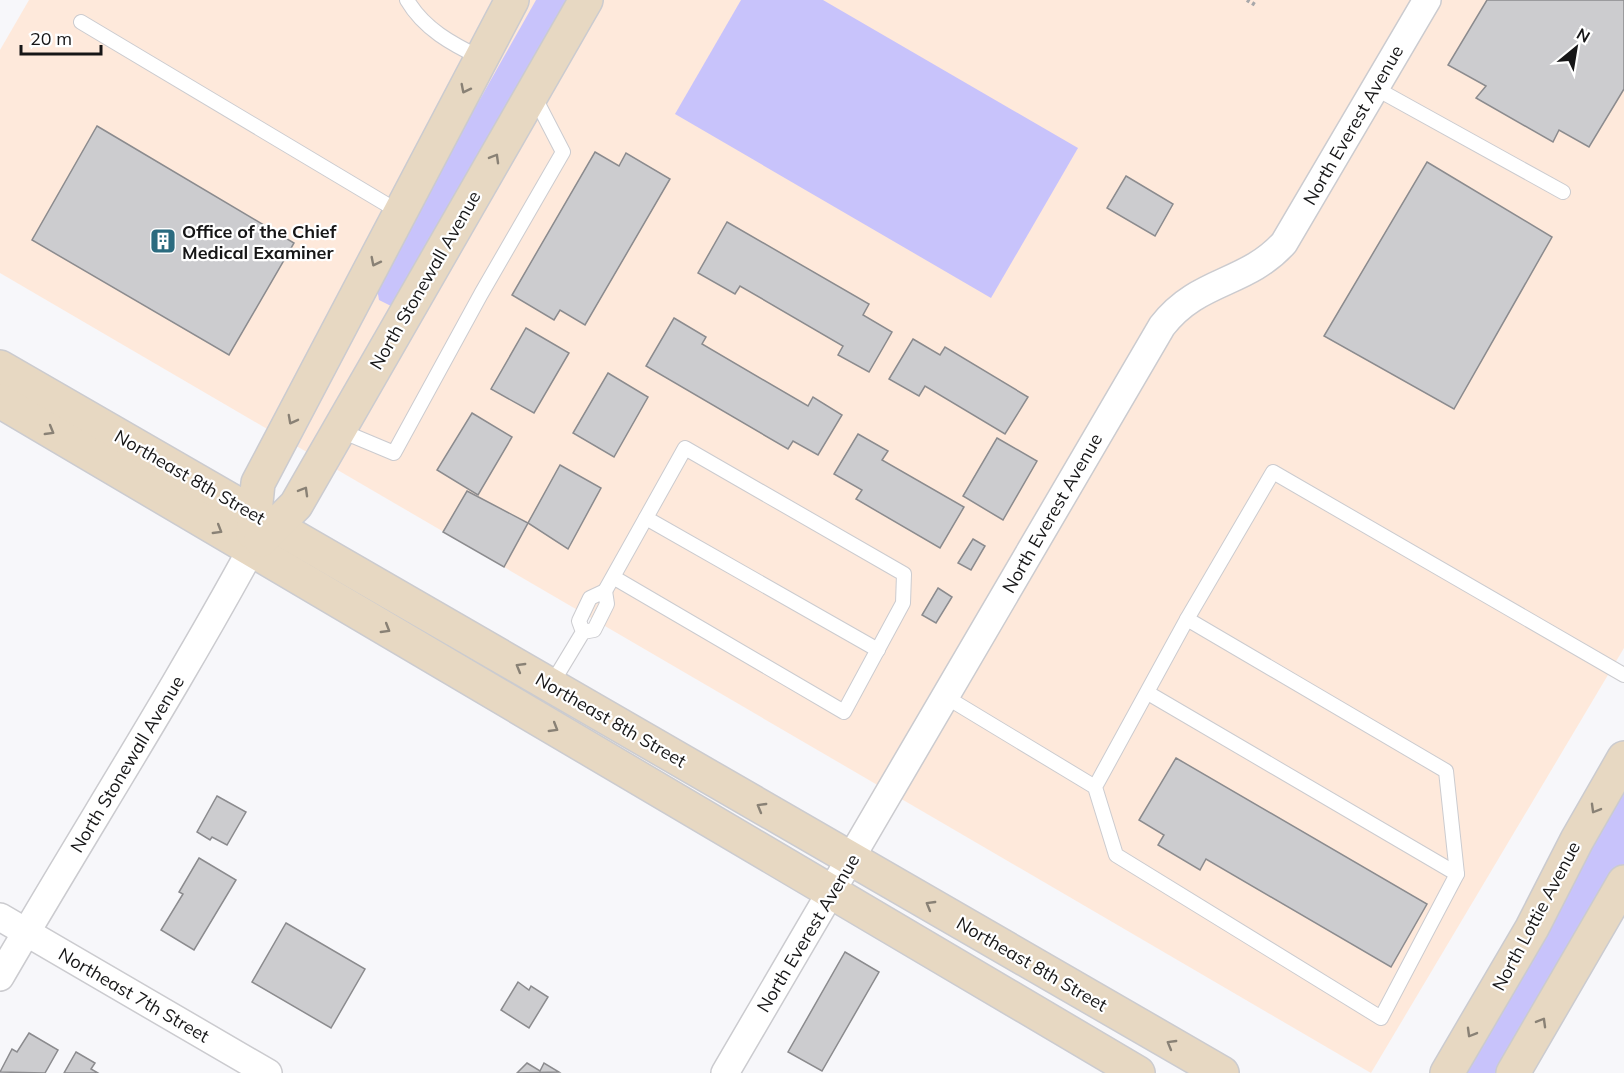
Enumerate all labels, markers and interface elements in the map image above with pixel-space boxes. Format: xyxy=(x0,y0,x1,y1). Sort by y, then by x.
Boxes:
scale bar xyxy=(21,18,100,56)
north arrow xyxy=(1546,18,1606,78)
text: N xyxy=(1573,23,1594,47)
text: 20 m xyxy=(30,27,72,50)
street label: North Everest Avenue xyxy=(1298,41,1408,209)
one-way arrow xyxy=(461,83,472,93)
one-way arrow xyxy=(488,154,499,164)
street label: North Stonewall Avenue xyxy=(364,187,486,373)
place label: Office of the Chief Medical Examiner xyxy=(182,220,337,264)
building icon: Office of the Chief Medical Examiner xyxy=(148,226,178,256)
one-way arrow xyxy=(371,256,383,267)
one-way arrow xyxy=(288,414,299,425)
one-way arrow xyxy=(44,424,54,435)
street label: Northeast 8th Street xyxy=(111,425,269,529)
street label: North Everest Avenue xyxy=(997,429,1107,597)
one-way arrow xyxy=(297,487,308,497)
one-way arrow xyxy=(212,523,222,534)
one-way arrow xyxy=(380,622,390,634)
one-way arrow xyxy=(516,663,526,674)
street label: Northeast 8th Street xyxy=(532,668,690,772)
street label: North Stonewall Avenue xyxy=(65,671,189,857)
one-way arrow xyxy=(548,721,558,733)
one-way arrow xyxy=(1591,802,1602,813)
one-way arrow xyxy=(757,803,767,815)
street label: North Lottie Avenue xyxy=(1487,837,1585,995)
street label: North Everest Avenue xyxy=(752,850,864,1016)
one-way arrow xyxy=(925,901,936,912)
street label: Northeast 8th Street xyxy=(953,912,1111,1016)
street label: Northeast 7th Street xyxy=(55,943,213,1047)
one-way arrow xyxy=(1535,1018,1546,1029)
one-way arrow xyxy=(1466,1027,1478,1037)
one-way arrow xyxy=(1167,1040,1178,1051)

